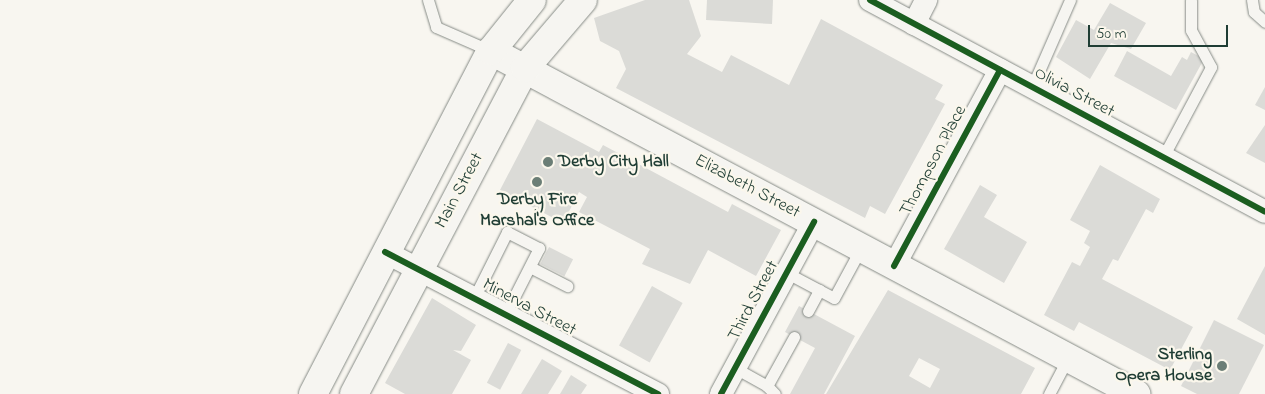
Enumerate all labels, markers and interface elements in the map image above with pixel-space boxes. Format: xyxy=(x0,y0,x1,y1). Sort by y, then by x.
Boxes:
scale bar xyxy=(1090,15,1230,47)
text: 50 m xyxy=(1096,23,1126,45)
street label: Olivia Street xyxy=(1030,63,1118,123)
street label: Thompson Place xyxy=(896,102,972,220)
street label: Main Street xyxy=(431,149,489,233)
street label: Elizabeth Street xyxy=(691,150,803,224)
place label: Derby City Hall xyxy=(558,151,669,173)
marker: Derby City Hall xyxy=(542,156,554,168)
marker: Derby Fire Marshal's Office xyxy=(531,176,543,188)
place label: Derby Fire Marshal's Office xyxy=(480,190,594,232)
street label: Third Street xyxy=(724,257,784,345)
street label: Minerva Street xyxy=(478,274,580,342)
place label: Sterling Opera House xyxy=(1115,345,1212,388)
marker: Sterling Opera House xyxy=(1216,360,1228,372)

